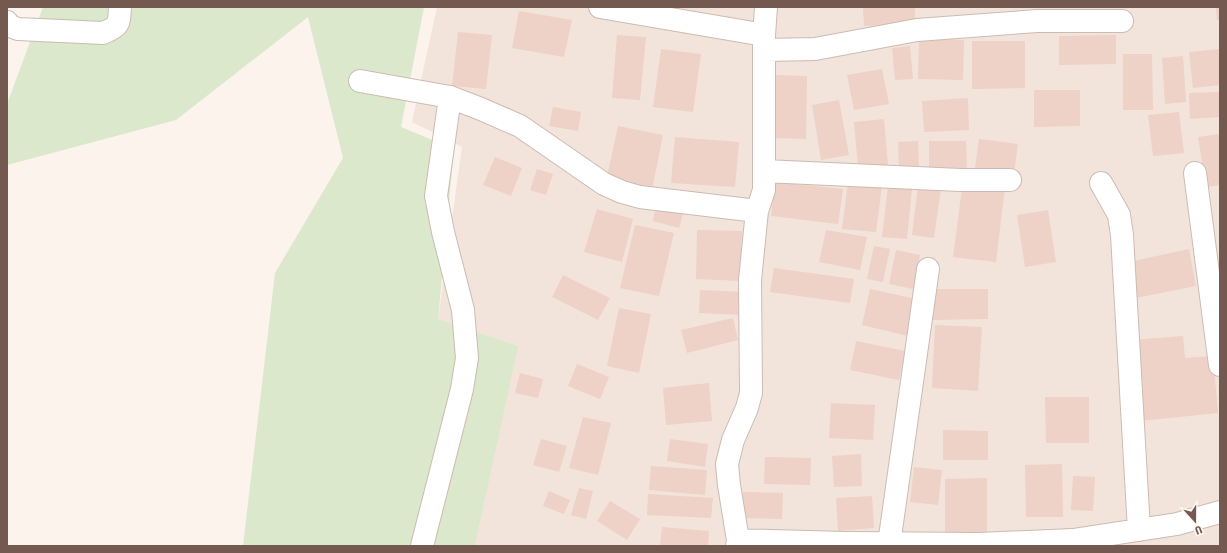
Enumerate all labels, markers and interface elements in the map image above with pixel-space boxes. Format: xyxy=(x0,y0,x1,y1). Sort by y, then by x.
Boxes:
north arrow xyxy=(1175,501,1215,541)
text: U xyxy=(1193,523,1204,537)

